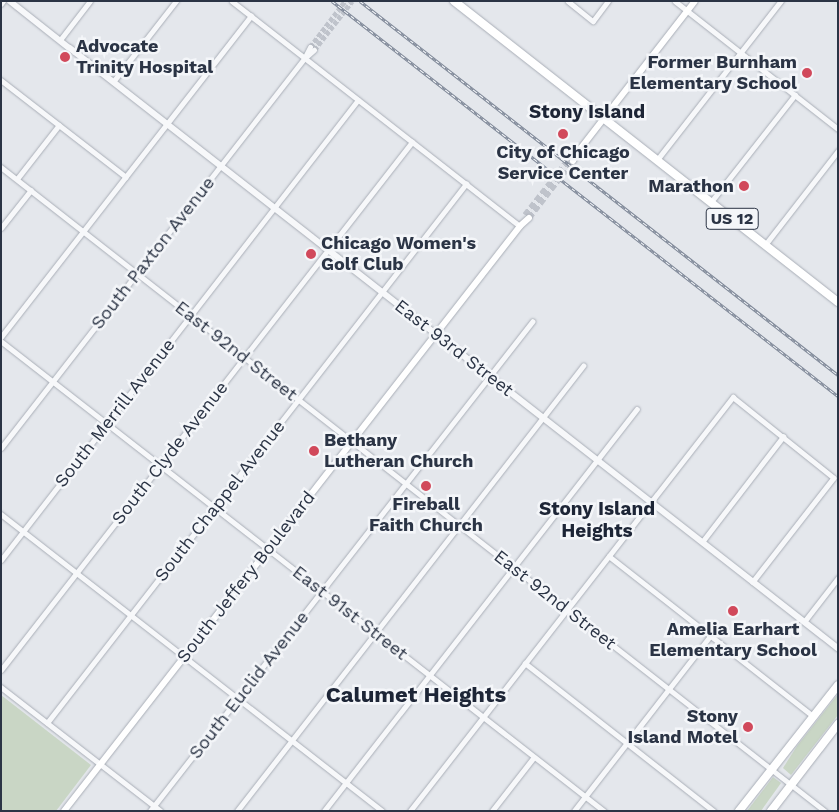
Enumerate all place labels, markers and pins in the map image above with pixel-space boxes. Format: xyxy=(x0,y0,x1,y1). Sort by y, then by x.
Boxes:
place label: Advocate Trinity Hospital xyxy=(76,36,214,78)
marker: Advocate Trinity Hospital xyxy=(58,50,72,64)
place label: Former Burnham Elementary School xyxy=(629,52,797,94)
marker: Former Burnham Elementary School xyxy=(801,67,813,79)
marker: City of Chicago Service Center xyxy=(557,128,569,140)
place label: City of Chicago Service Center xyxy=(496,142,630,184)
place label: Marathon xyxy=(648,175,734,197)
marker: Marathon xyxy=(738,180,750,192)
place label: Chicago Women's Golf Club xyxy=(321,233,477,276)
marker: Chicago Women's Golf Club xyxy=(305,248,317,260)
place label: Bethany Lutheran Church xyxy=(324,430,473,472)
marker: Bethany Lutheran Church xyxy=(308,445,320,457)
marker: Fireball Faith Church xyxy=(420,480,432,492)
place label: Fireball Faith Church xyxy=(369,494,483,536)
marker: Amelia Earhart Elementary School xyxy=(727,605,739,617)
place label: Amelia Earhart Elementary School xyxy=(649,619,817,662)
place label: Stony Island Motel xyxy=(627,706,738,749)
marker: Stony Island Motel xyxy=(742,721,754,733)

